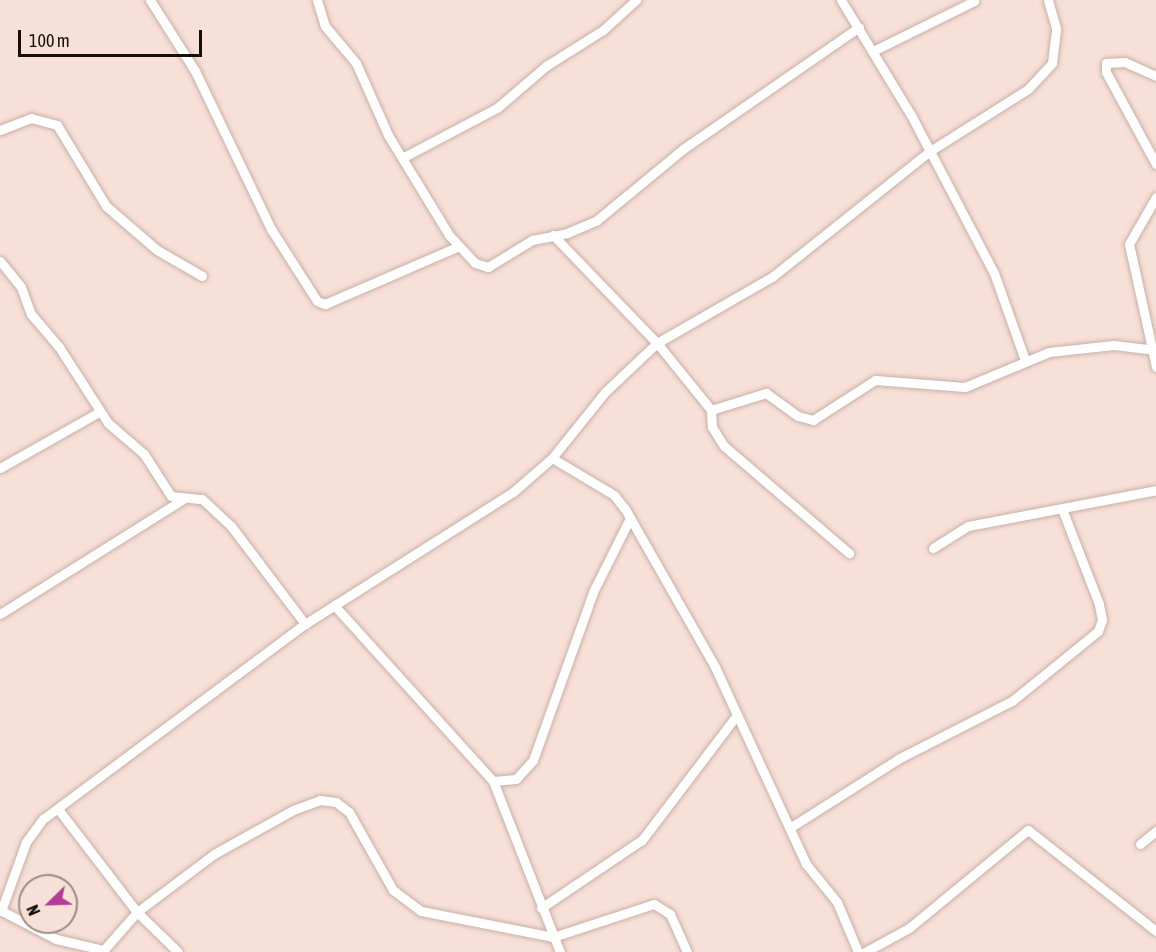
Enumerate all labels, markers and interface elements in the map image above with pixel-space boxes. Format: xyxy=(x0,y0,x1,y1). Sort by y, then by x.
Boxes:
scale bar xyxy=(21,18,206,56)
text: 100 m xyxy=(29,30,70,51)
north arrow xyxy=(18,874,78,934)
text: N xyxy=(23,902,43,918)

